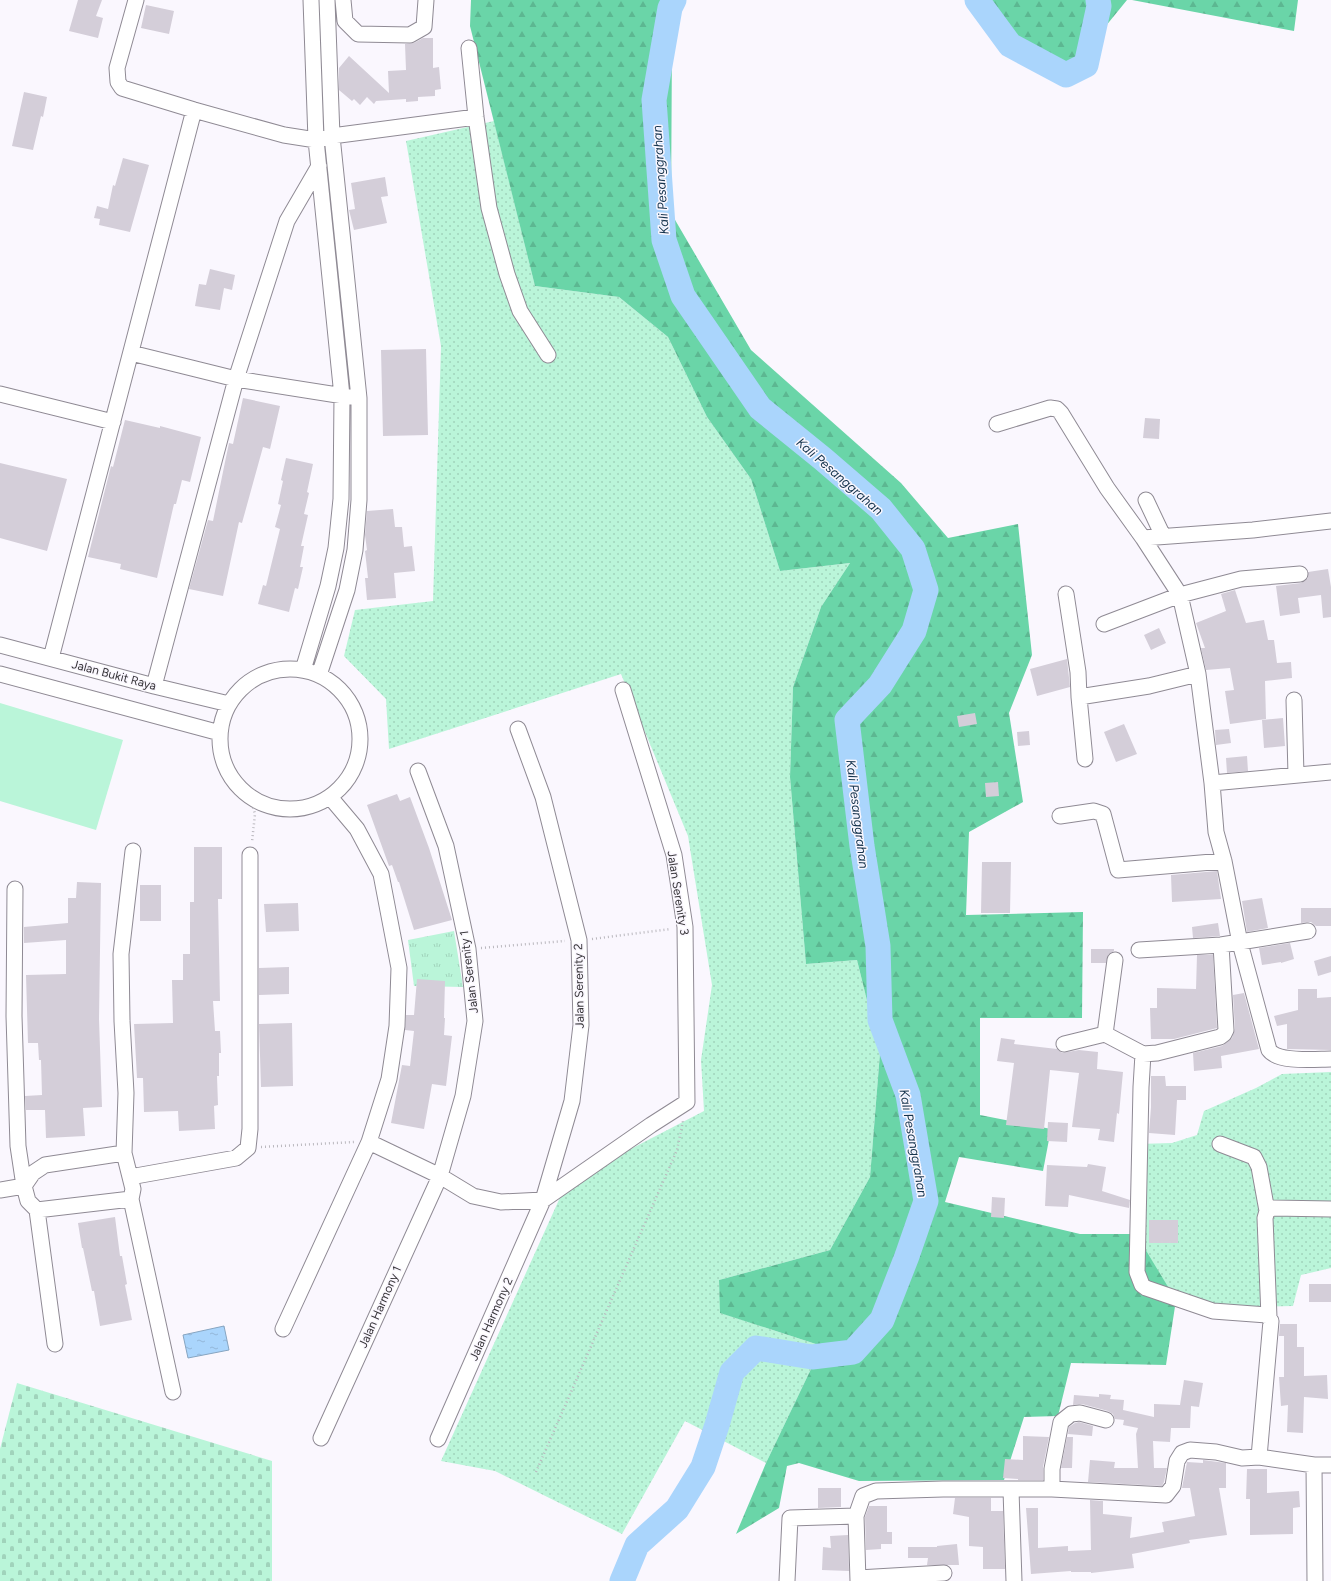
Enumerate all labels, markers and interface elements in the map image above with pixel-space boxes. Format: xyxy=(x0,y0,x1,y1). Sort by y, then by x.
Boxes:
water label: Kali Pesanggrahan xyxy=(649,125,672,235)
water label: Kali Pesanggrahan xyxy=(793,435,886,518)
street label: Jalan Bukit Raya xyxy=(70,657,158,693)
water label: Kali Pesanggrahan xyxy=(843,759,872,869)
street label: Jalan Serenity 3 xyxy=(664,850,692,936)
street label: Jalan Serenity 1 xyxy=(457,930,481,1014)
street label: Jalan Serenity 2 xyxy=(571,943,587,1029)
water label: Kali Pesanggrahan xyxy=(897,1088,930,1198)
street label: Jalan Harmony 1 xyxy=(356,1264,404,1350)
street label: Jalan Harmony 2 xyxy=(466,1275,516,1363)

